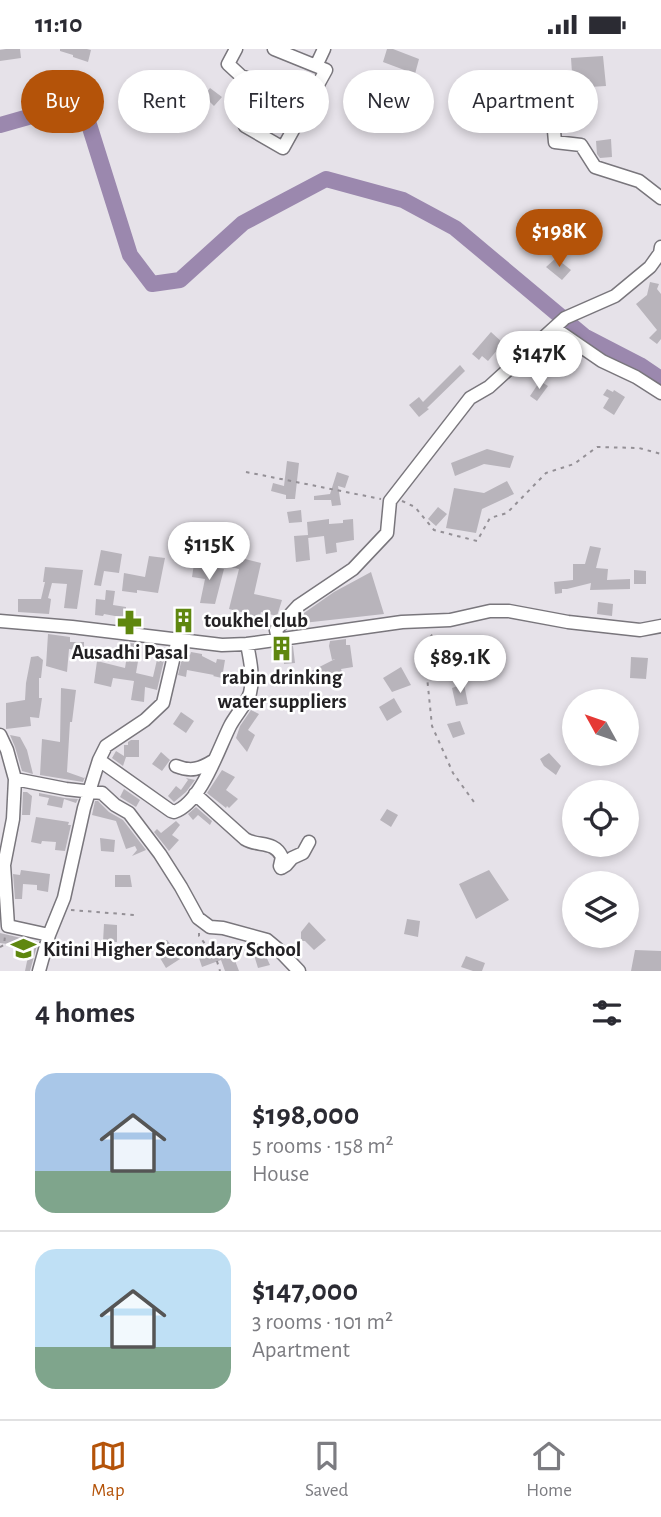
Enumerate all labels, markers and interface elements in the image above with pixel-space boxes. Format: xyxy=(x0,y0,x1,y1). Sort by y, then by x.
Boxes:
text: 11:10 xyxy=(35,11,83,37)
chip: Buy xyxy=(21,70,104,133)
chip: Rent xyxy=(118,70,210,133)
chip: Filters xyxy=(224,70,329,133)
chip: New xyxy=(343,70,434,133)
chip: Apartment xyxy=(448,70,598,133)
pin: $198K xyxy=(510,209,608,269)
text: $198K xyxy=(532,220,586,243)
pin: $147K xyxy=(490,331,588,391)
text: $147K xyxy=(512,342,566,365)
pin: $115K xyxy=(160,523,258,582)
text: $115K xyxy=(184,533,234,556)
building icon: toukhel club xyxy=(170,606,198,634)
pharmacy icon: Ausadhi Pasal xyxy=(116,609,144,637)
place label: toukhel club xyxy=(204,610,308,631)
building icon: rabin drinking water suppliers xyxy=(268,634,296,662)
pin: $89.1K xyxy=(403,635,517,695)
place label: Ausadhi Pasal xyxy=(71,642,189,663)
text: $89.1K xyxy=(430,646,490,669)
place label: rabin drinking water suppliers xyxy=(218,667,346,712)
north arrow xyxy=(562,689,639,767)
map controls xyxy=(562,689,639,948)
button: locate xyxy=(562,780,639,857)
button: layers xyxy=(562,871,639,948)
school or university icon: Kitini Higher Secondary School xyxy=(9,935,37,963)
place label: Kitini Higher Secondary School xyxy=(43,939,301,960)
icon: filters xyxy=(588,994,626,1032)
text: 4 homes xyxy=(35,998,135,1028)
text: $198,000 xyxy=(252,1100,359,1130)
icon: home xyxy=(91,1101,175,1185)
text: 5 rooms · 158 m² xyxy=(252,1135,394,1158)
text: House xyxy=(252,1163,309,1186)
text: $147,000 xyxy=(252,1276,358,1306)
icon: home xyxy=(91,1277,175,1361)
text: 3 rooms · 101 m² xyxy=(252,1311,393,1334)
text: Apartment xyxy=(252,1339,350,1362)
tab: Map xyxy=(89,1437,127,1502)
tab: Saved xyxy=(305,1437,348,1502)
tab: Home xyxy=(526,1437,572,1502)

